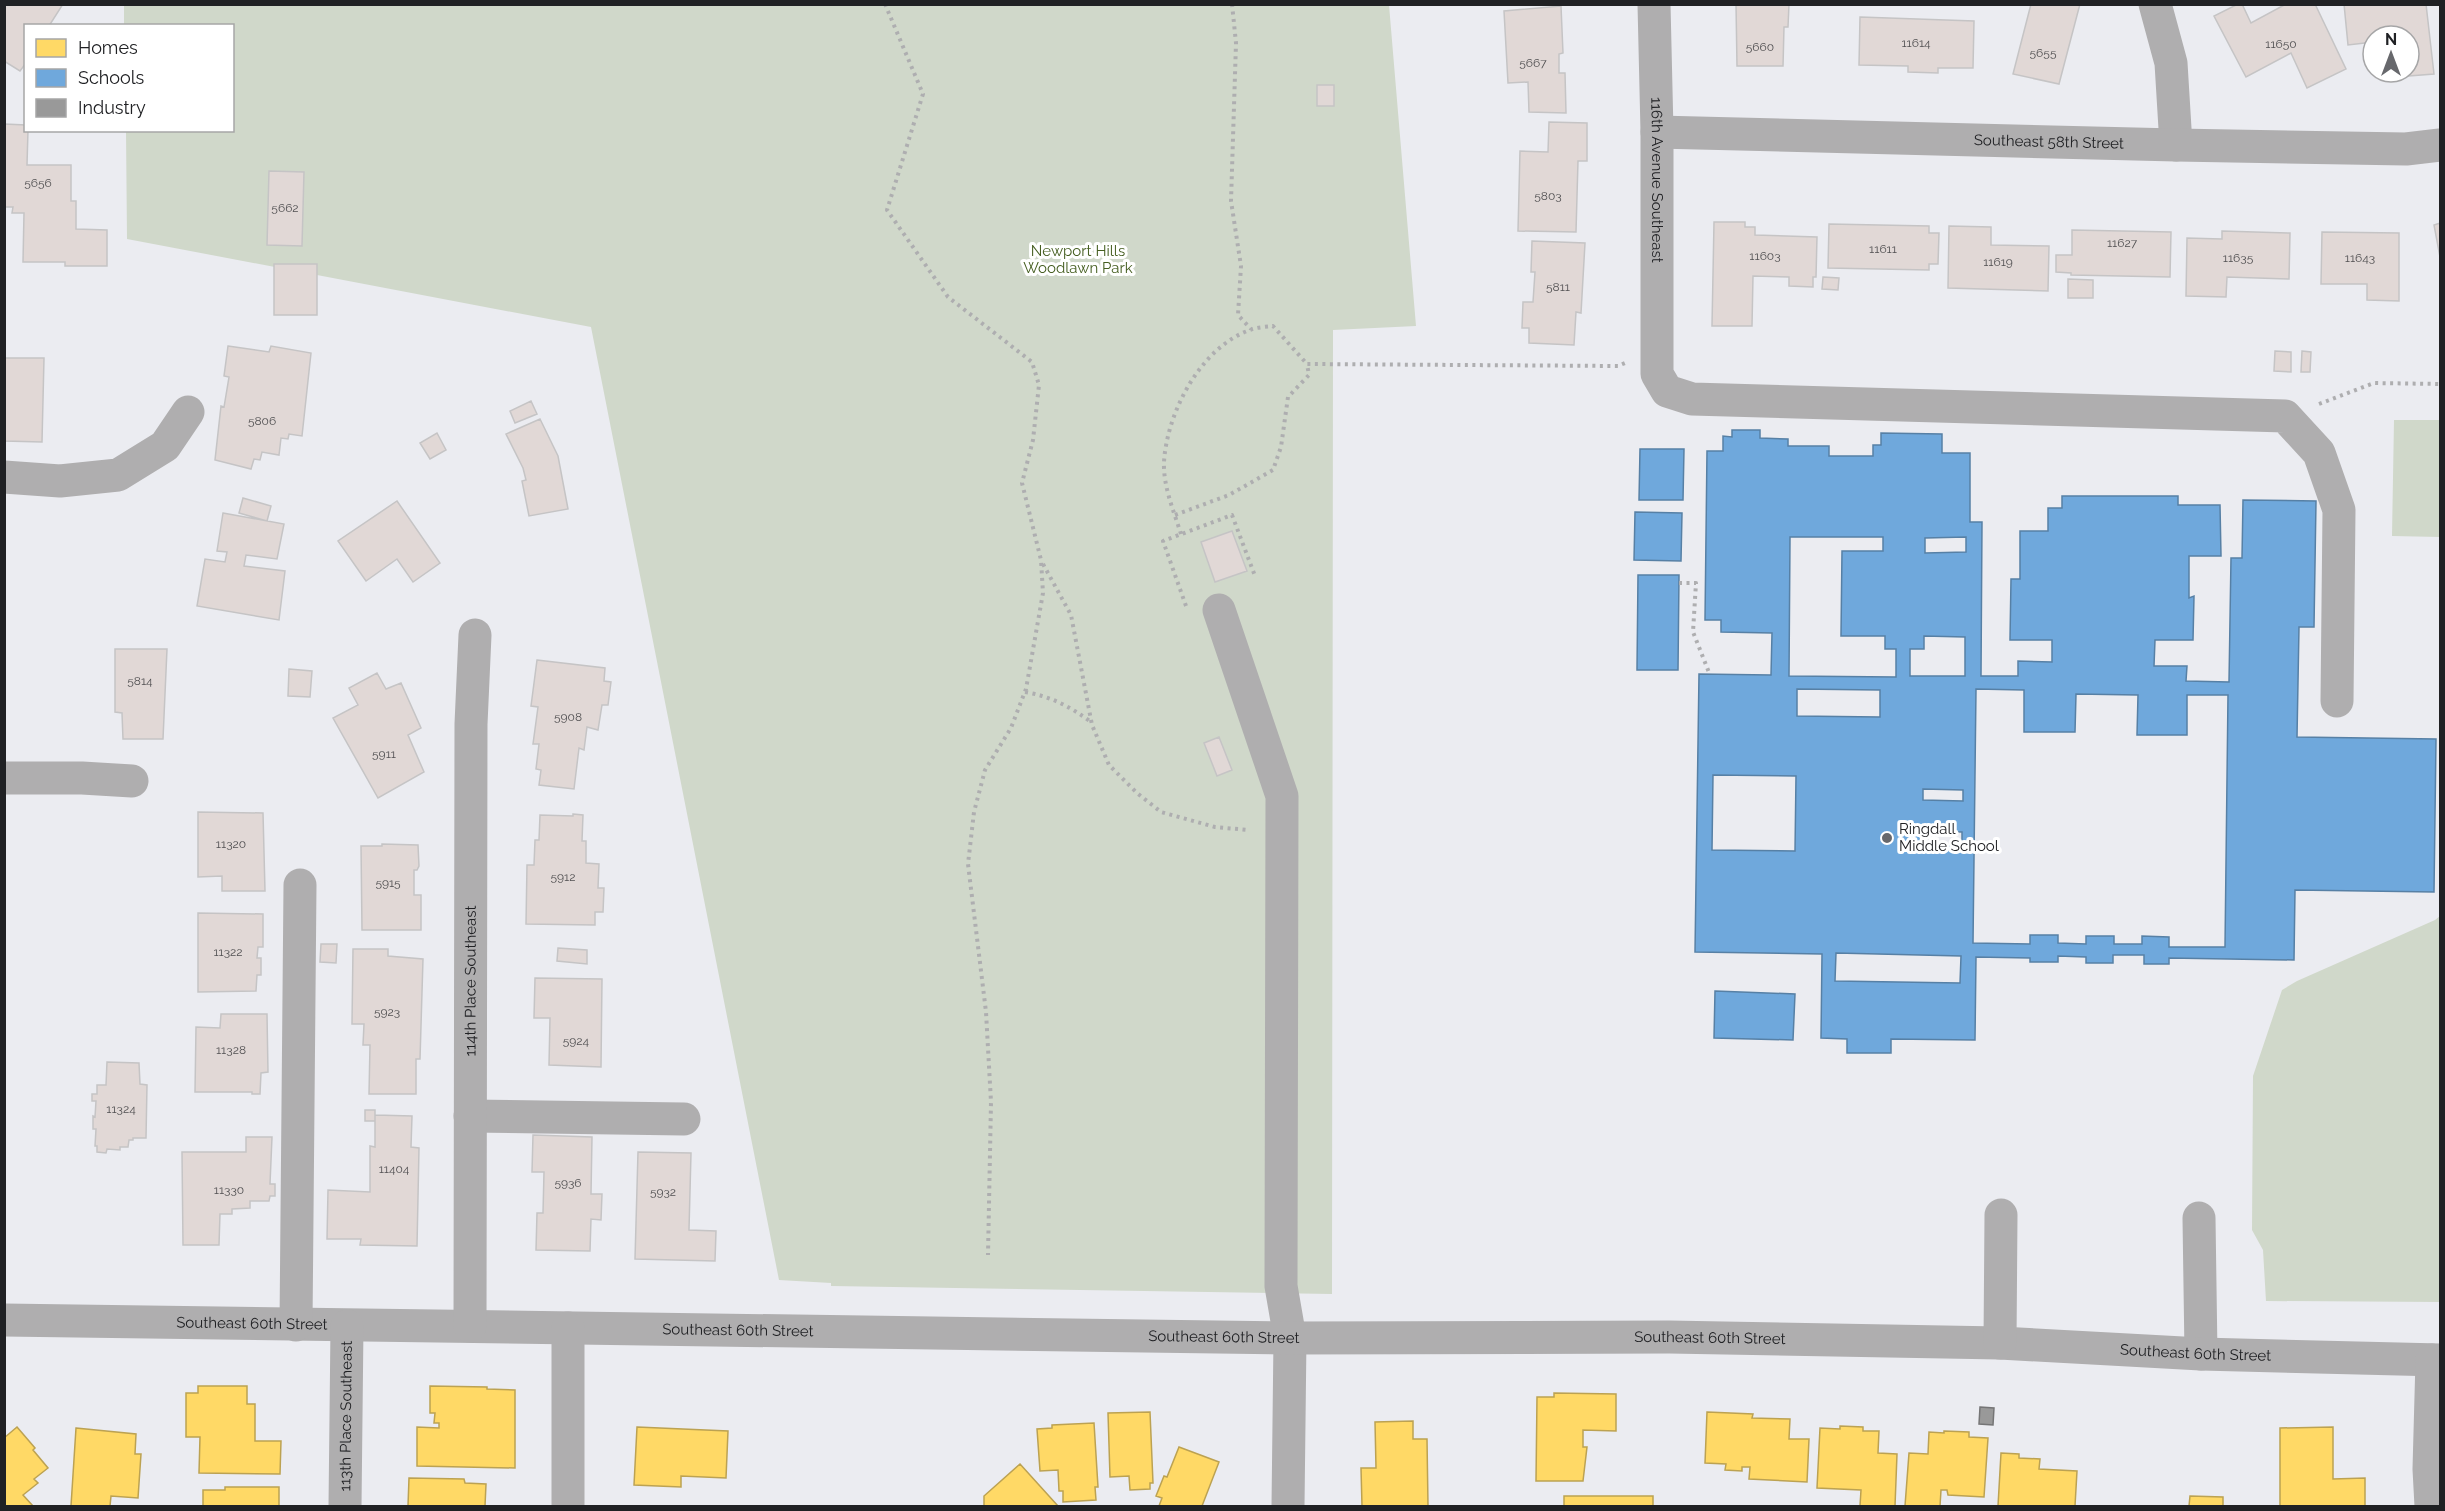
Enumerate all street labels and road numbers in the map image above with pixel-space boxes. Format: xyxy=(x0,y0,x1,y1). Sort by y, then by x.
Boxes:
street label: 116th Avenue Southeast xyxy=(1647,97,1666,263)
street label: Southeast 58th Street xyxy=(1974,131,2124,153)
street label: 114th Place Southeast xyxy=(461,905,480,1057)
street label: Southeast 60th Street xyxy=(176,1313,328,1334)
street label: Southeast 60th Street xyxy=(662,1320,814,1340)
street label: Southeast 60th Street xyxy=(1148,1327,1300,1347)
street label: Southeast 60th Street xyxy=(1634,1328,1786,1348)
street label: 113th Place Southeast xyxy=(336,1340,356,1492)
street label: Southeast 60th Street xyxy=(2119,1341,2271,1365)

